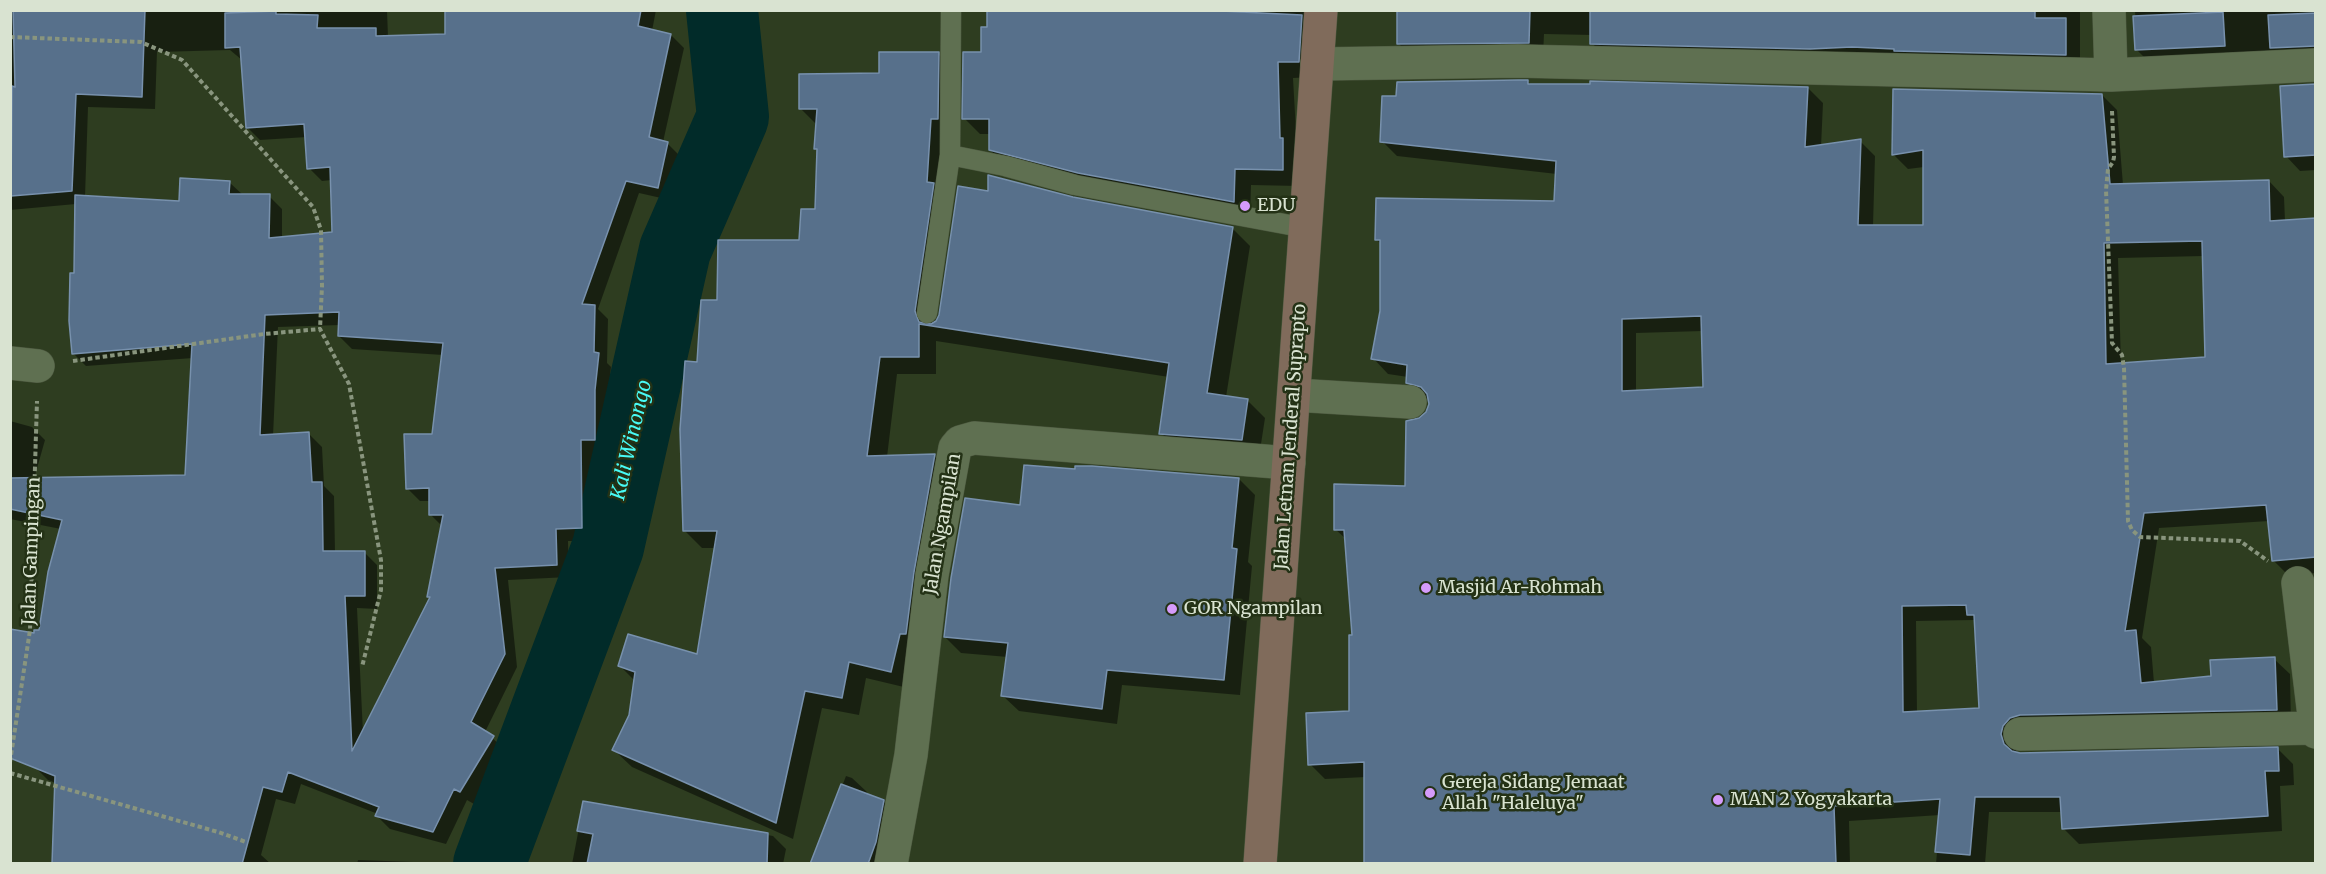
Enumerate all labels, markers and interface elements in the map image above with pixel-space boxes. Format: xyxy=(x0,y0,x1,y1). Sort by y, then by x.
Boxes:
place label: EDU xyxy=(1257,195,1295,217)
marker: EDU xyxy=(1238,199,1252,213)
street label: Jalan Letnan Jenderal Suprapto xyxy=(1271,303,1311,571)
water label: Kali Winongo xyxy=(607,378,657,502)
street label: Jalan Ngampilan xyxy=(920,452,966,596)
street label: Jalan Gampingan xyxy=(19,476,45,626)
place label: Masjid Ar-Rohmah xyxy=(1438,577,1602,599)
marker: Masjid Ar-Rohmah xyxy=(1419,581,1433,595)
place label: GOR Ngampilan xyxy=(1184,598,1323,620)
marker: GOR Ngampilan xyxy=(1165,602,1179,616)
place label: Gereja Sidang Jemaat Allah "Haleluya" xyxy=(1442,772,1625,814)
marker: Gereja Sidang Jemaat Allah "Haleluya" xyxy=(1423,786,1437,800)
place label: MAN 2 Yogyakarta xyxy=(1730,789,1892,811)
marker: MAN 2 Yogyakarta xyxy=(1711,793,1725,807)

